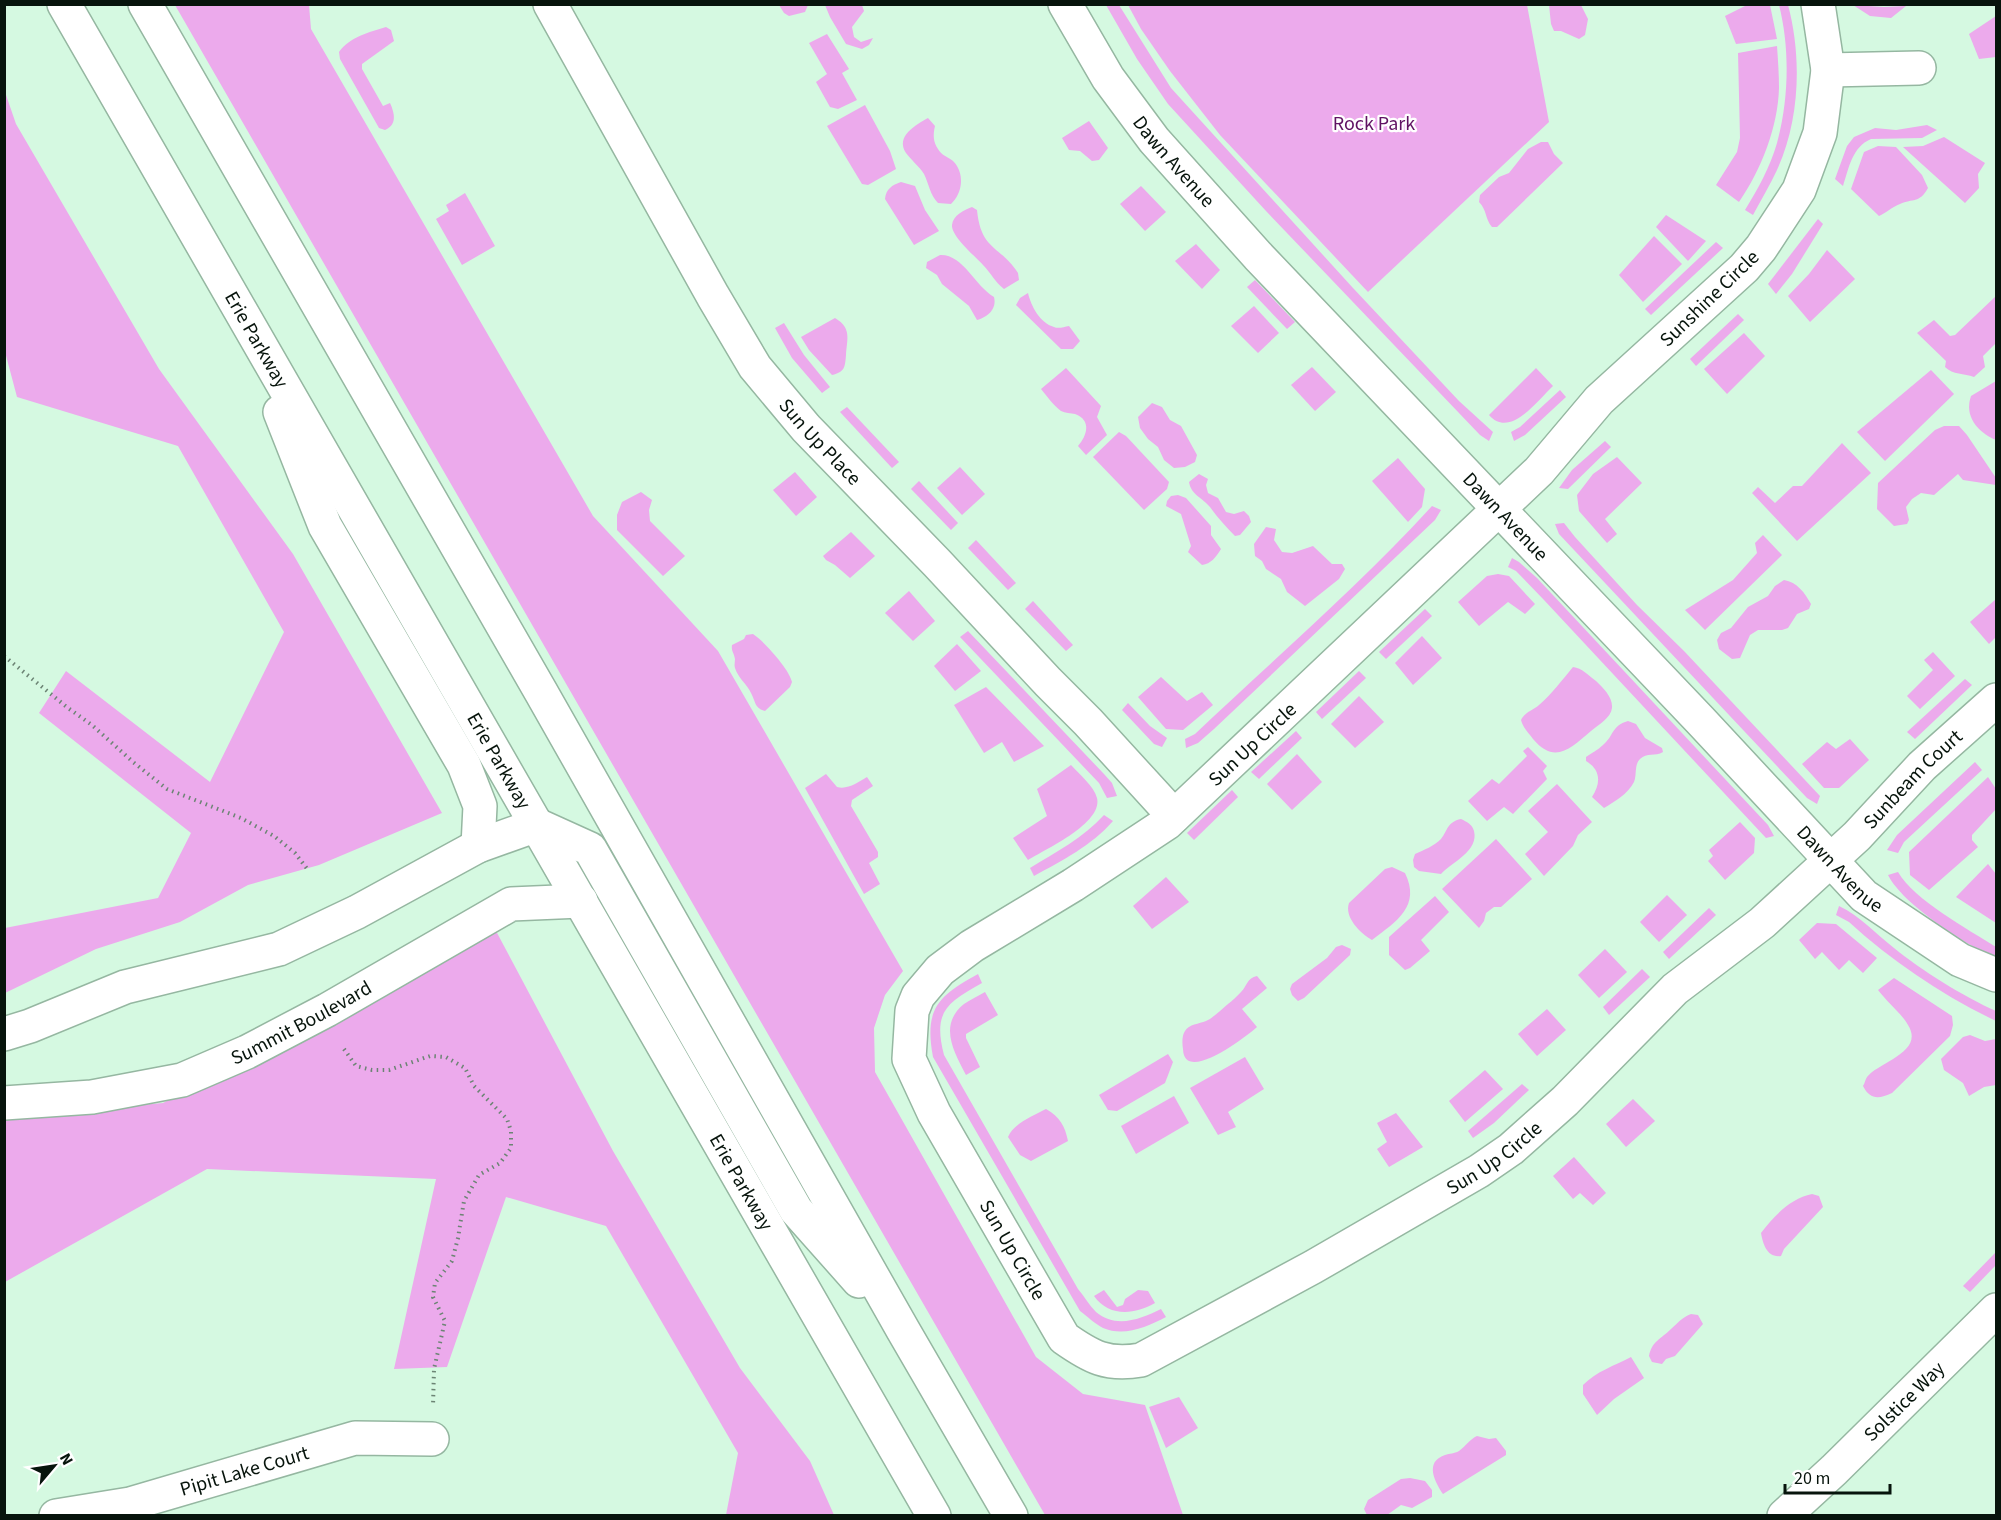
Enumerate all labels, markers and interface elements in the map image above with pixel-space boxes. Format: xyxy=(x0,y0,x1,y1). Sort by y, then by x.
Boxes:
street label: Dawn Avenue xyxy=(1126,110,1221,214)
park label: Rock Park xyxy=(1333,110,1415,138)
street label: Sunshine Circle xyxy=(1654,244,1766,354)
street label: Erie Parkway xyxy=(217,286,295,394)
street label: Sun Up Place xyxy=(772,393,867,492)
street label: Dawn Avenue xyxy=(1456,466,1554,568)
street label: Sun Up Circle xyxy=(1202,696,1303,793)
street label: Erie Parkway xyxy=(460,708,538,815)
street label: Sunbeam Court xyxy=(1857,723,1969,836)
street label: Dawn Avenue xyxy=(1790,819,1889,920)
street label: Summit Boulevard xyxy=(227,974,377,1072)
street label: Sun Up Circle xyxy=(1441,1115,1548,1202)
street label: Erie Parkway xyxy=(702,1129,780,1237)
street label: Sun Up Circle xyxy=(972,1195,1052,1306)
street label: Solstice Way xyxy=(1858,1355,1952,1448)
north arrow xyxy=(24,1436,84,1496)
street label: Pipit Lake Court xyxy=(177,1439,313,1504)
text: N xyxy=(54,1449,78,1469)
scale bar xyxy=(1785,1457,1890,1495)
text: 20 m xyxy=(1794,1466,1830,1491)

